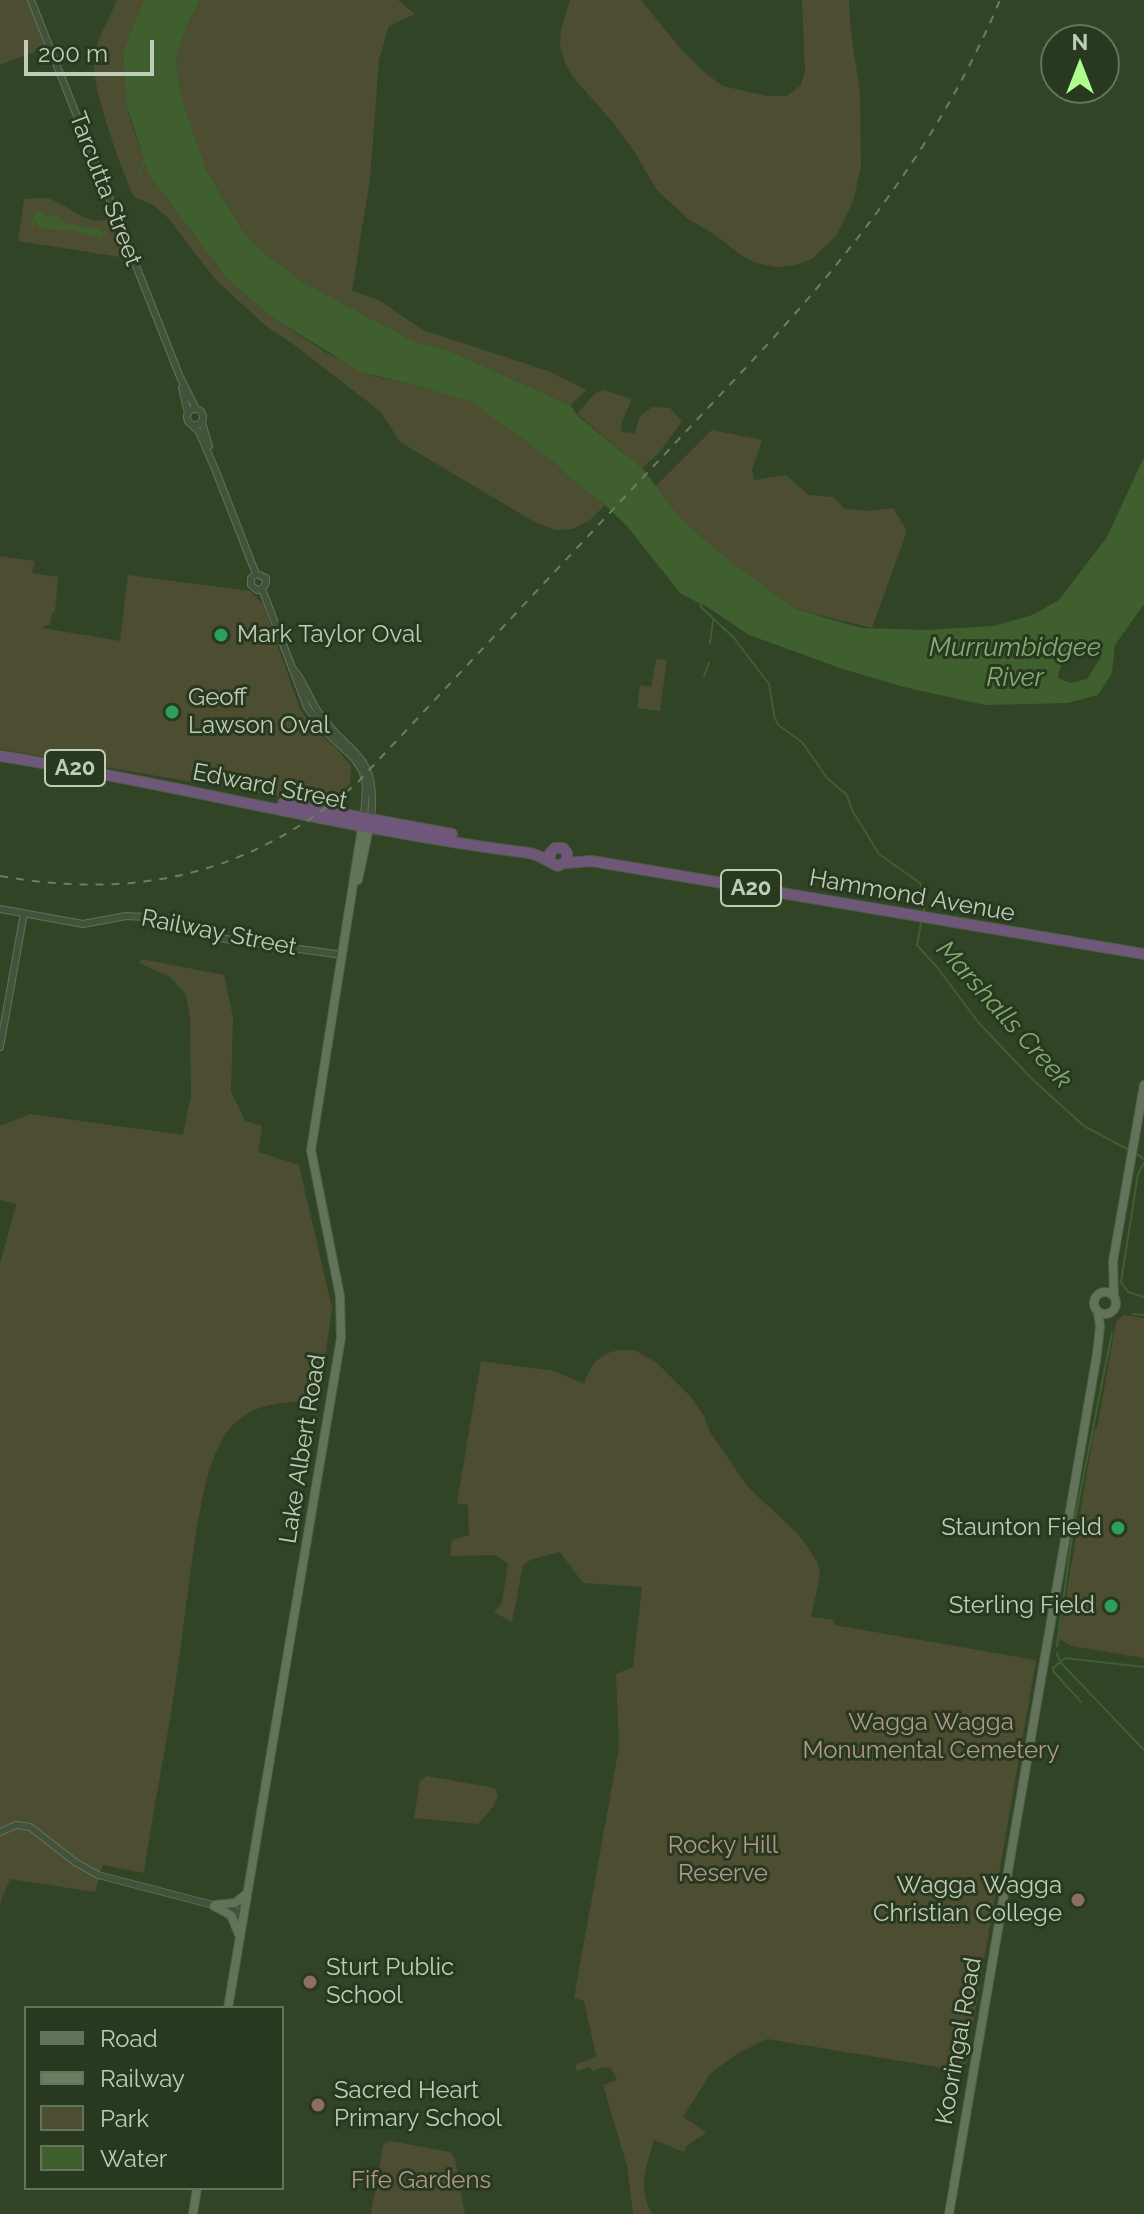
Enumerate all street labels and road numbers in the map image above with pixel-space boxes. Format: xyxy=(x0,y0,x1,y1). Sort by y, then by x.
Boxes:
street label: Tarcutta Street xyxy=(62,108,148,270)
road number: A20 xyxy=(45,750,105,786)
street label: Edward Street xyxy=(190,758,350,816)
street label: Hammond Avenue xyxy=(807,864,1017,928)
road number: A20 xyxy=(721,870,781,906)
street label: Railway Street xyxy=(139,904,299,962)
street label: Lake Albert Road xyxy=(274,1352,332,1546)
street label: Kooringal Road xyxy=(930,1955,988,2127)

